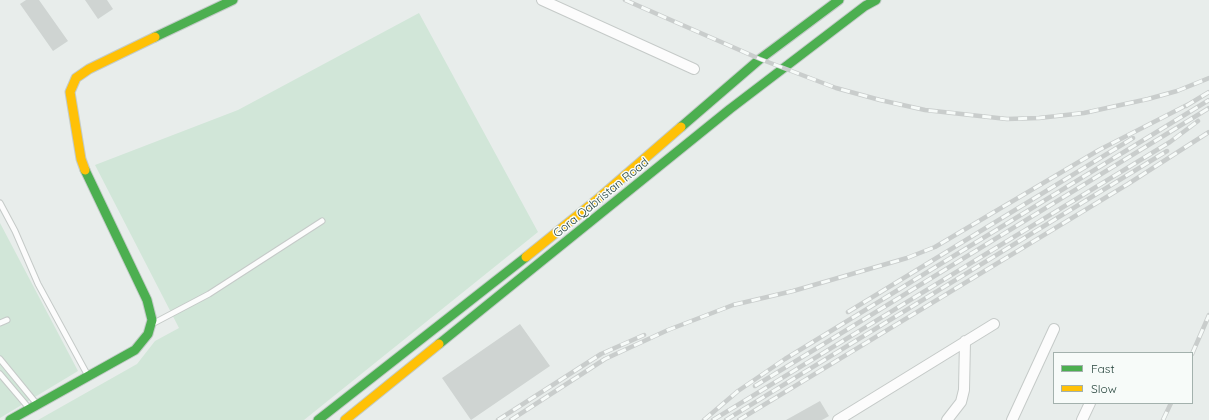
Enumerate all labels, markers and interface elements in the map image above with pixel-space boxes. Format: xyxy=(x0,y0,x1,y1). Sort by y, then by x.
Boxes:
street label: Gora Qabristan Road xyxy=(550,155,652,241)
legend xyxy=(1053,352,1193,404)
text: Fast xyxy=(1091,361,1115,376)
text: Slow xyxy=(1091,381,1117,396)

